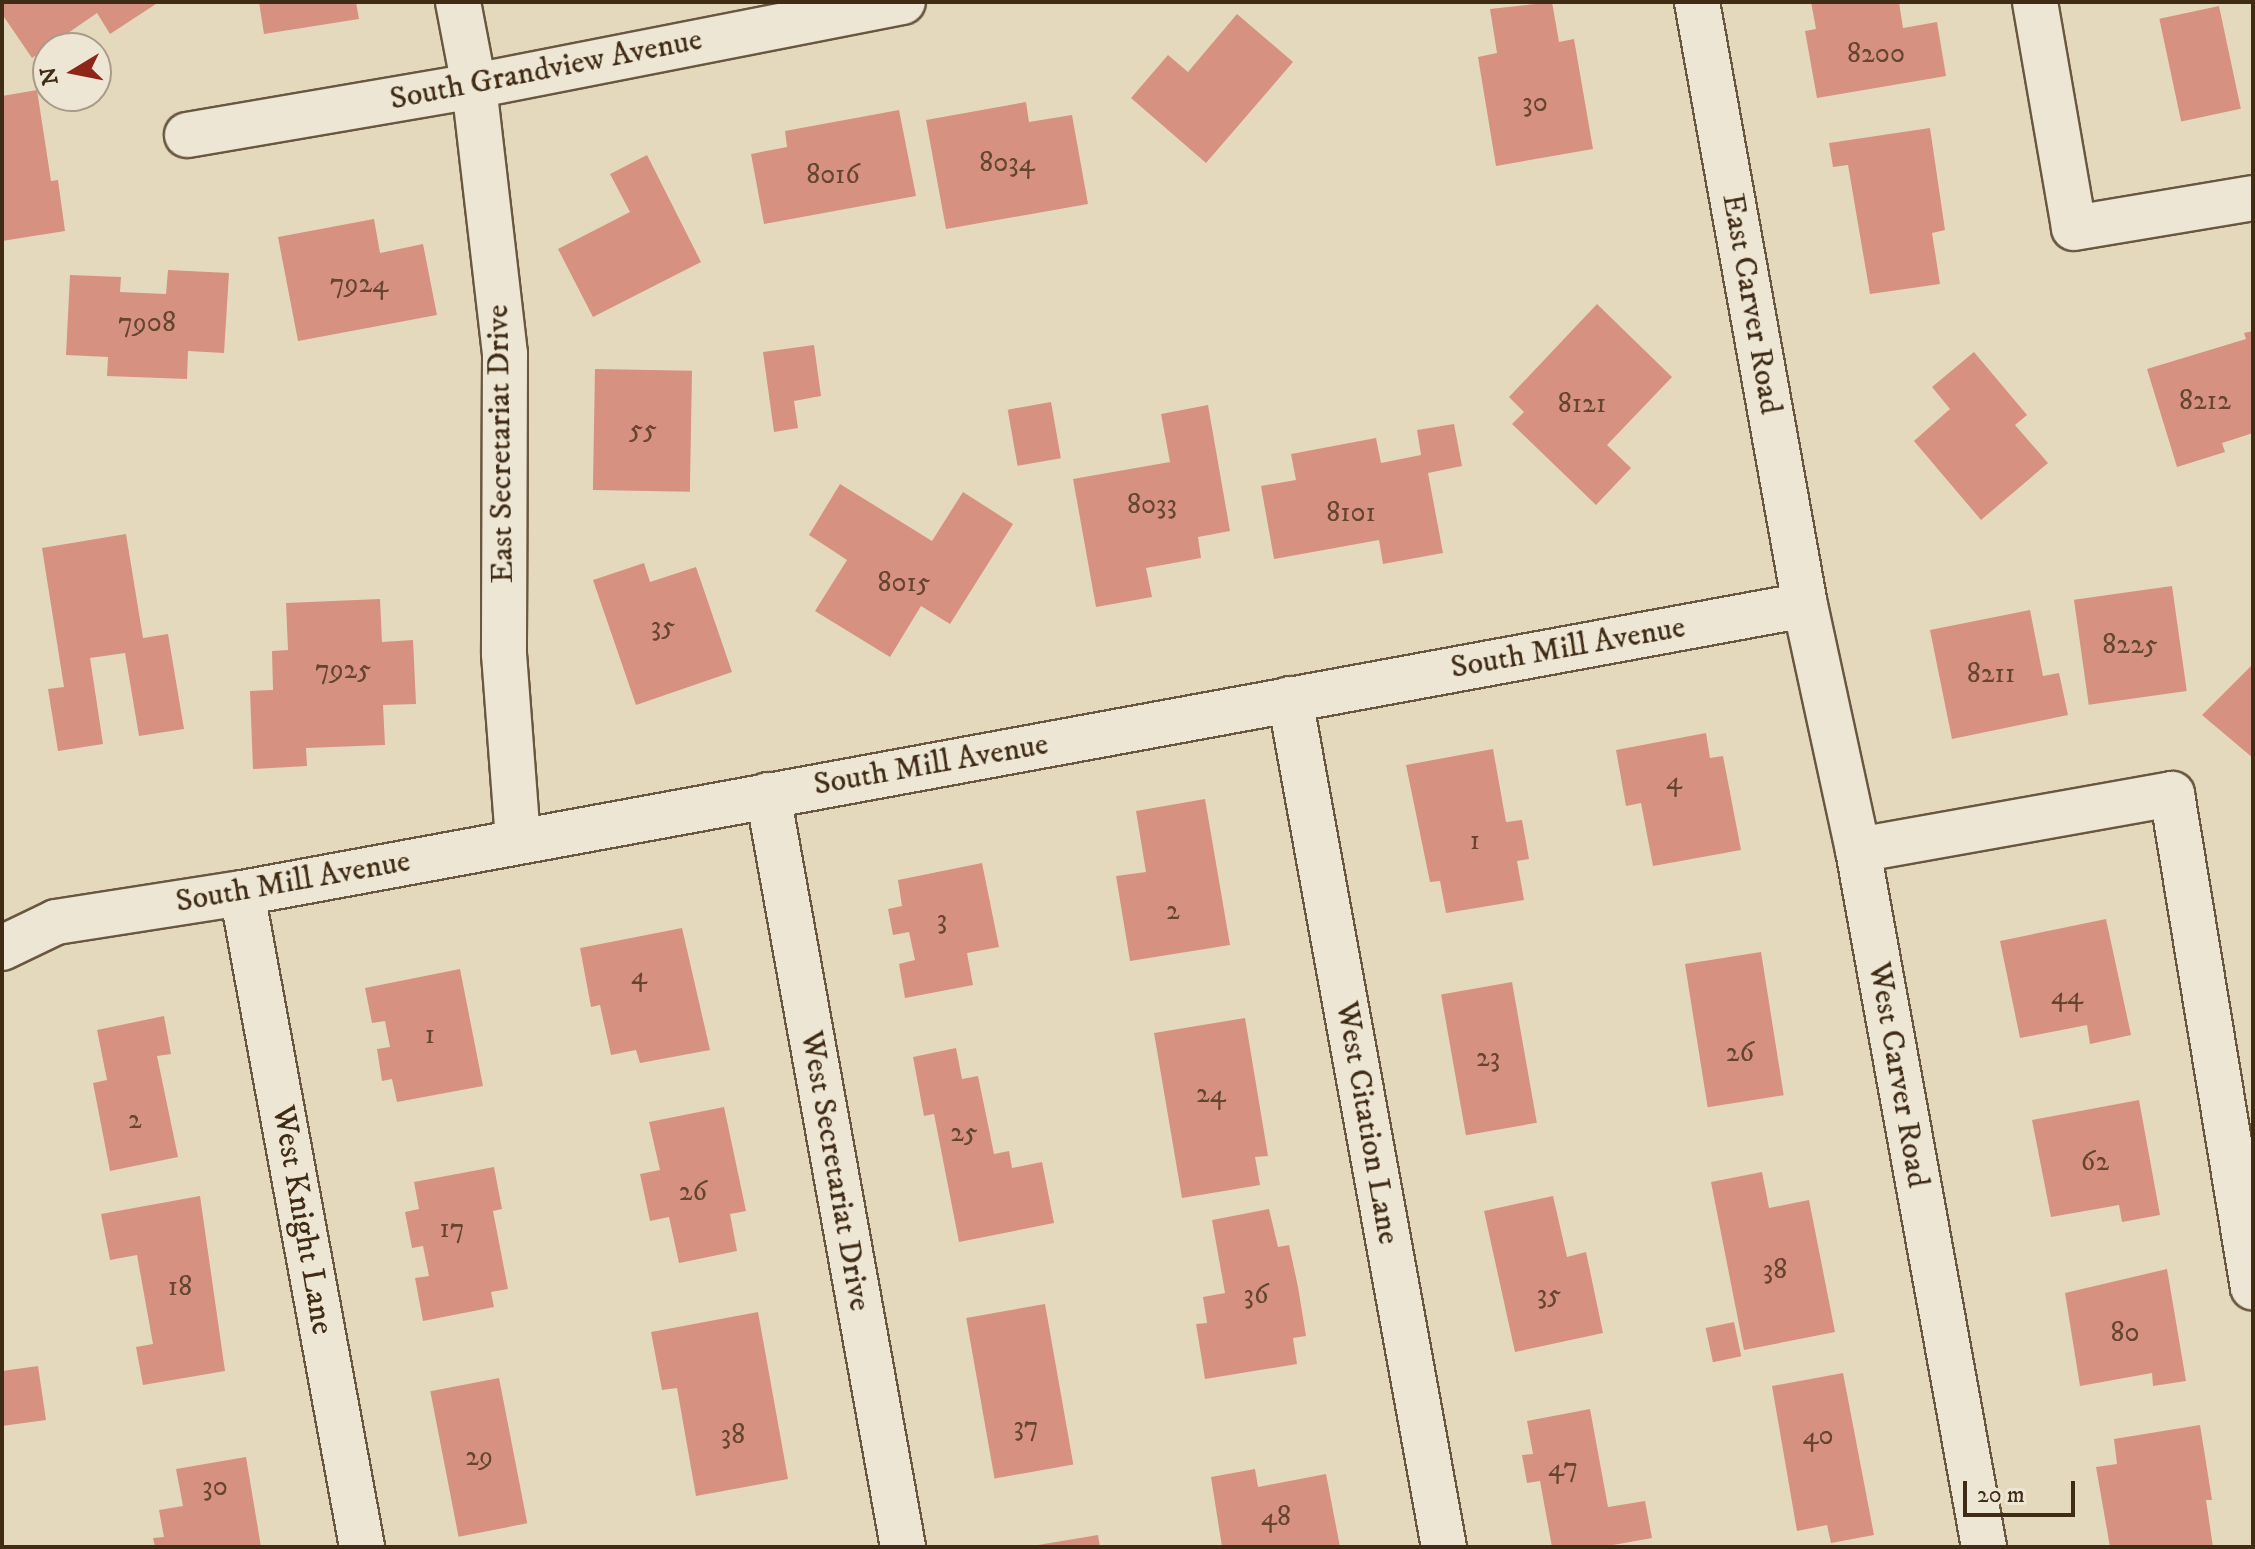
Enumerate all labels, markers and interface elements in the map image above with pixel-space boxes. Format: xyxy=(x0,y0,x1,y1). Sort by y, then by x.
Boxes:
street label: South Grandview Avenue xyxy=(387,21,705,119)
north arrow xyxy=(32,32,112,112)
house number: 8200 xyxy=(1847,37,1905,71)
text: N xyxy=(35,65,65,87)
house number: 30 xyxy=(1522,86,1548,120)
house number: 8034 xyxy=(979,146,1035,180)
house number: 8016 xyxy=(806,158,860,192)
street label: East Carver Road xyxy=(1713,191,1789,417)
house number: 7924 xyxy=(330,267,388,301)
street label: East Secretariat Drive xyxy=(479,304,523,584)
house number: 7908 xyxy=(118,306,176,340)
house number: 8212 xyxy=(2179,384,2231,418)
house number: 8121 xyxy=(1558,387,1606,421)
house number: 55 xyxy=(629,413,657,447)
house number: 8033 xyxy=(1127,488,1177,522)
house number: 8101 xyxy=(1326,496,1376,530)
house number: 8015 xyxy=(878,566,930,600)
street label: South Mill Avenue xyxy=(1448,608,1688,688)
house number: 35 xyxy=(651,610,675,644)
house number: 8225 xyxy=(2102,628,2158,662)
house number: 7925 xyxy=(315,653,371,687)
house number: 8211 xyxy=(1967,657,2015,691)
street label: South Mill Avenue xyxy=(811,725,1051,805)
house number: 4 xyxy=(1666,764,1682,798)
house number: 1 xyxy=(1470,824,1480,858)
street label: South Mill Avenue xyxy=(173,842,413,922)
house number: 2 xyxy=(1166,894,1180,928)
house number: 3 xyxy=(937,903,947,937)
house number: 4 xyxy=(631,959,647,993)
street label: West Carver Road xyxy=(1859,959,1937,1191)
house number: 44 xyxy=(2051,979,2083,1013)
street label: West Citation Lane xyxy=(1327,998,1407,1248)
house number: 1 xyxy=(425,1018,435,1052)
street label: West Secretariat Drive xyxy=(791,1028,879,1314)
house number: 26 xyxy=(1726,1036,1754,1070)
house number: 23 xyxy=(1476,1041,1500,1075)
house number: 24 xyxy=(1196,1077,1226,1111)
street label: West Knight Lane xyxy=(263,1102,341,1338)
house number: 2 xyxy=(128,1103,142,1137)
house number: 25 xyxy=(950,1116,978,1150)
house number: 62 xyxy=(2081,1145,2109,1179)
house number: 26 xyxy=(679,1175,707,1209)
house number: 17 xyxy=(439,1212,465,1246)
house number: 38 xyxy=(1763,1253,1787,1287)
house number: 18 xyxy=(168,1270,192,1304)
house number: 36 xyxy=(1243,1278,1269,1312)
house number: 35 xyxy=(1537,1278,1561,1312)
house number: 80 xyxy=(2110,1316,2140,1350)
house number: 37 xyxy=(1013,1410,1039,1444)
house number: 38 xyxy=(721,1418,745,1452)
house number: 40 xyxy=(1802,1419,1834,1453)
house number: 29 xyxy=(465,1440,493,1474)
house number: 47 xyxy=(1548,1451,1578,1485)
scale bar xyxy=(1967,1465,2079,1515)
house number: 30 xyxy=(202,1470,228,1504)
text: 20 m xyxy=(1977,1480,2025,1510)
house number: 48 xyxy=(1261,1500,1291,1534)

